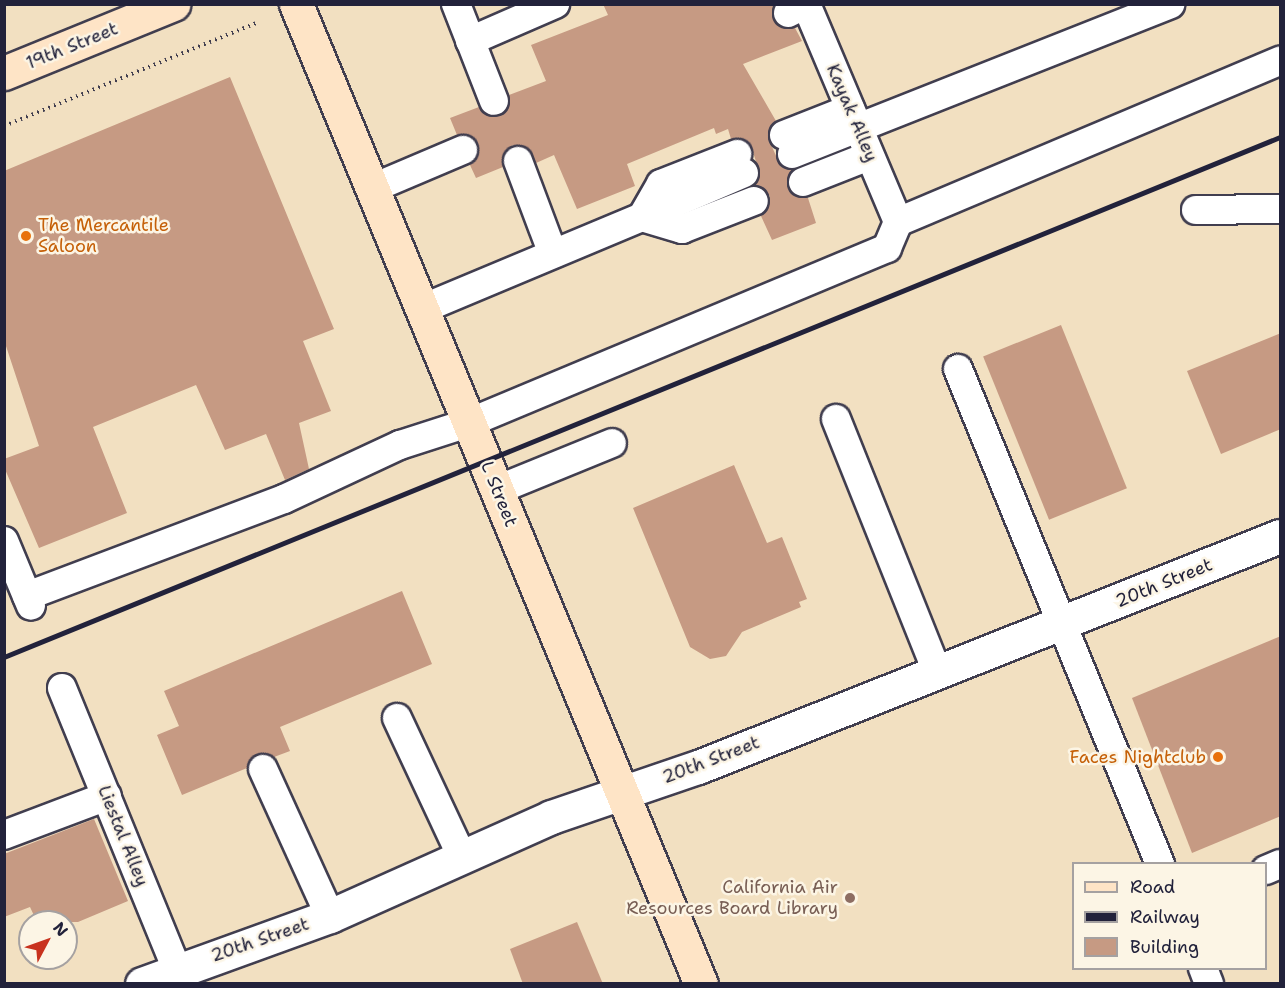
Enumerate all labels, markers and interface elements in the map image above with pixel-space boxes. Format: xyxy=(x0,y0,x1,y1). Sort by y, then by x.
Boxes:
street label: 19th Street xyxy=(23,18,121,74)
street label: Kayak Alley xyxy=(822,61,882,165)
place label: The Mercantile Saloon xyxy=(38,215,169,258)
marker: The Mercantile Saloon xyxy=(19,229,33,243)
street label: L Street xyxy=(476,458,522,530)
street label: 20th Street xyxy=(1112,554,1216,612)
street label: 20th Street xyxy=(659,732,763,788)
place label: Faces Nightclub xyxy=(1069,746,1206,768)
marker: Faces Nightclub xyxy=(1211,750,1225,764)
street label: Liestal Alley xyxy=(93,782,153,890)
legend xyxy=(1072,862,1267,970)
text: Road xyxy=(1130,875,1175,899)
place label: California Air Resources Board Library xyxy=(626,877,838,920)
marker: California Air Resources Board Library xyxy=(843,891,857,905)
text: Railway xyxy=(1130,905,1200,929)
north arrow xyxy=(18,910,78,970)
street label: 20th Street xyxy=(208,913,312,967)
text: N xyxy=(48,917,73,941)
text: Building xyxy=(1130,935,1199,959)

